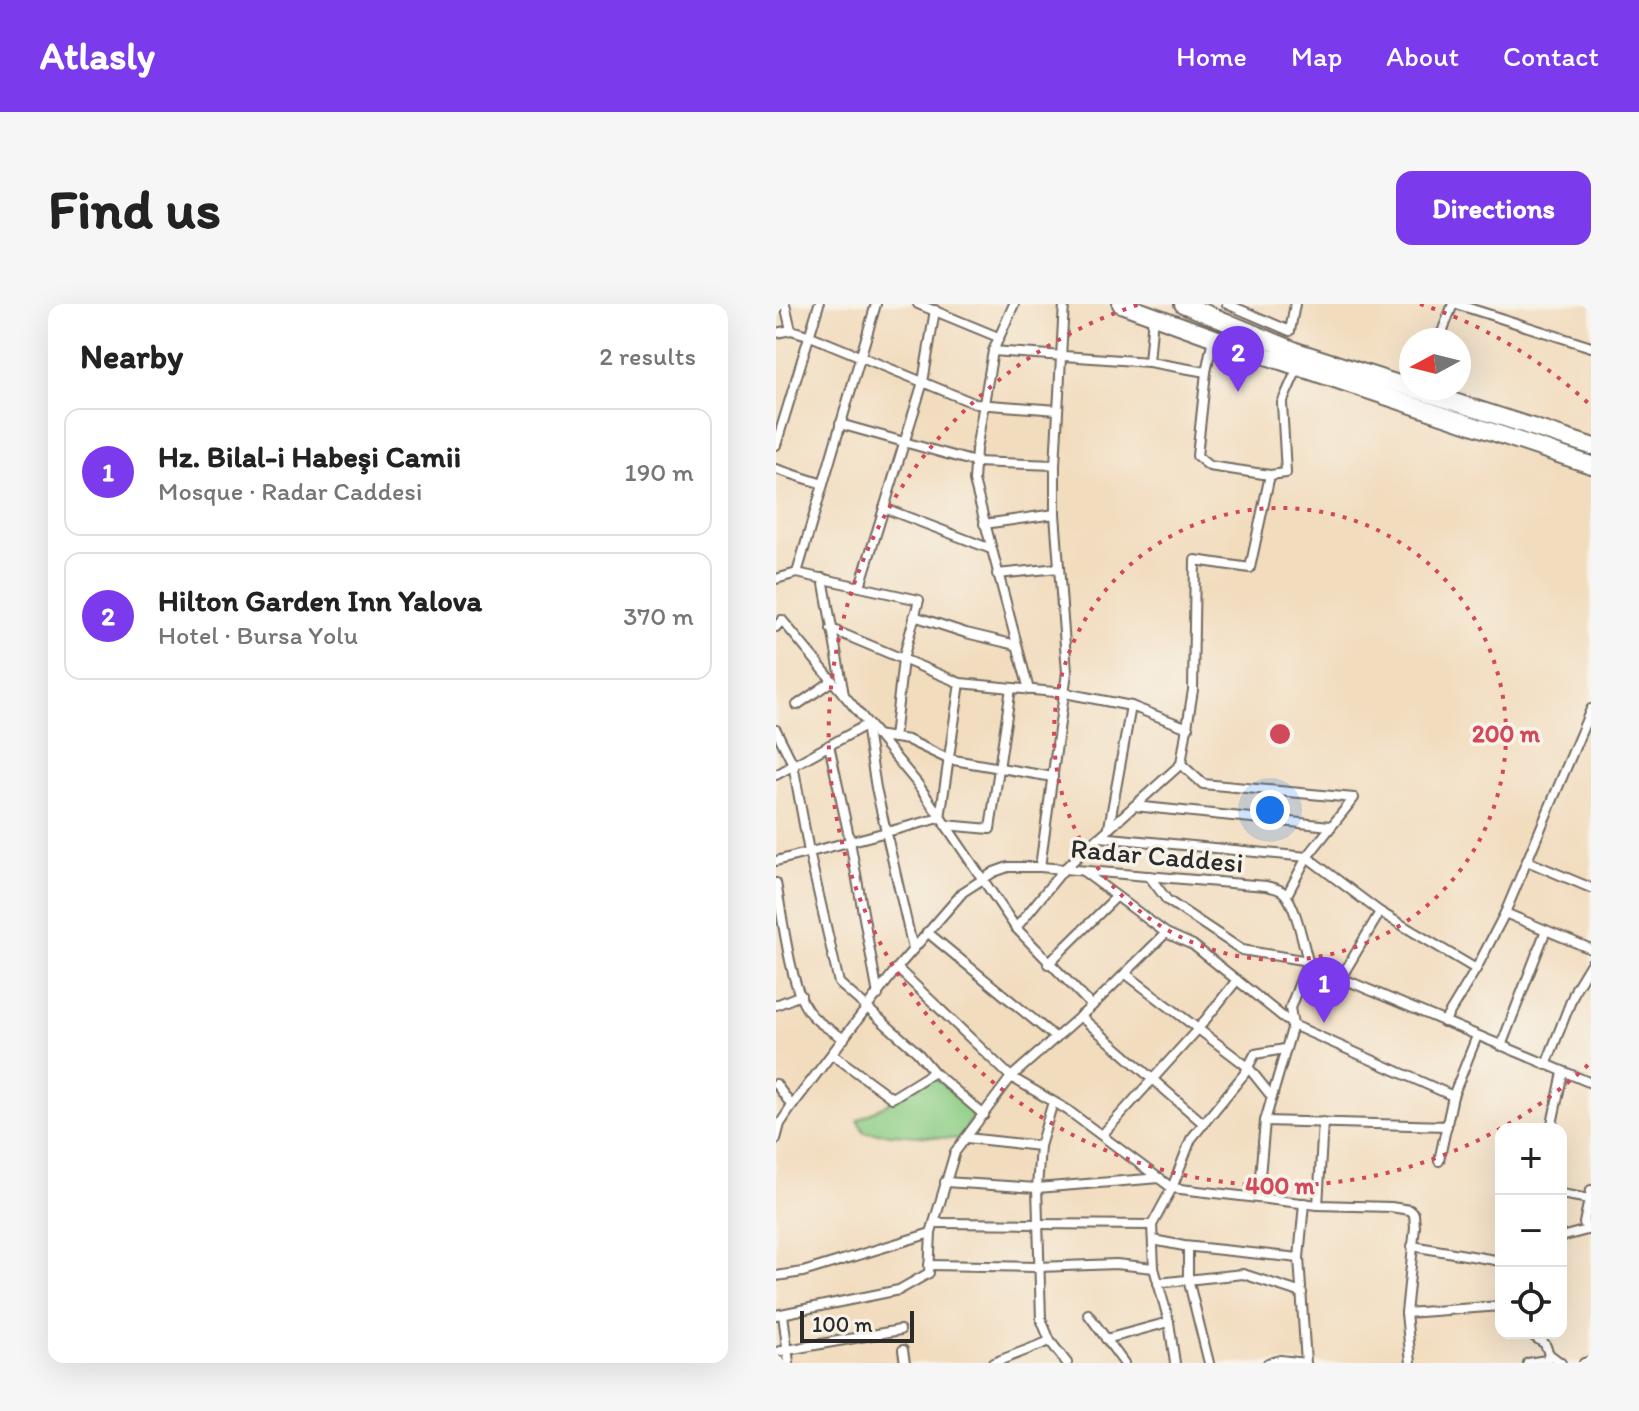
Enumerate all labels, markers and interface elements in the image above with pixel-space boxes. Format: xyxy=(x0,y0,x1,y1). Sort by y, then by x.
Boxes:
text: Atlasly xyxy=(40,33,155,79)
text: Home xyxy=(1176,39,1247,73)
text: Map xyxy=(1291,39,1342,73)
text: About xyxy=(1386,39,1459,73)
text: Contact xyxy=(1503,39,1599,73)
button: Directions xyxy=(1396,171,1591,245)
text: Find us xyxy=(48,175,221,242)
pin: 2 xyxy=(1212,326,1264,392)
north arrow xyxy=(1399,328,1471,400)
text: Nearby xyxy=(80,336,183,377)
text: 2 results xyxy=(599,340,696,372)
text: Hz. Bilal-i Habeşi Camii xyxy=(158,438,461,475)
text: 1 xyxy=(102,456,114,488)
text: 190 m xyxy=(625,456,694,488)
text: Mosque · Radar Caddesi xyxy=(158,475,423,507)
text: Hilton Garden Inn Yalova xyxy=(158,582,482,619)
text: 2 xyxy=(101,600,115,632)
text: 370 m xyxy=(623,600,694,632)
text: Hotel · Bursa Yolu xyxy=(158,619,358,651)
text: 200 m xyxy=(1472,719,1541,748)
centre of rings xyxy=(1266,720,1294,748)
your location xyxy=(1250,790,1290,830)
street label: Radar Caddesi xyxy=(1069,830,1245,880)
pin: 1 xyxy=(1298,957,1350,1023)
map controls xyxy=(1495,1123,1567,1339)
button: + xyxy=(1495,1123,1567,1195)
text: 400 m xyxy=(1245,1171,1316,1200)
button: − xyxy=(1495,1195,1567,1267)
button: locate xyxy=(1495,1267,1567,1339)
scale bar xyxy=(800,1307,914,1343)
text: 100 m xyxy=(812,1311,873,1338)

